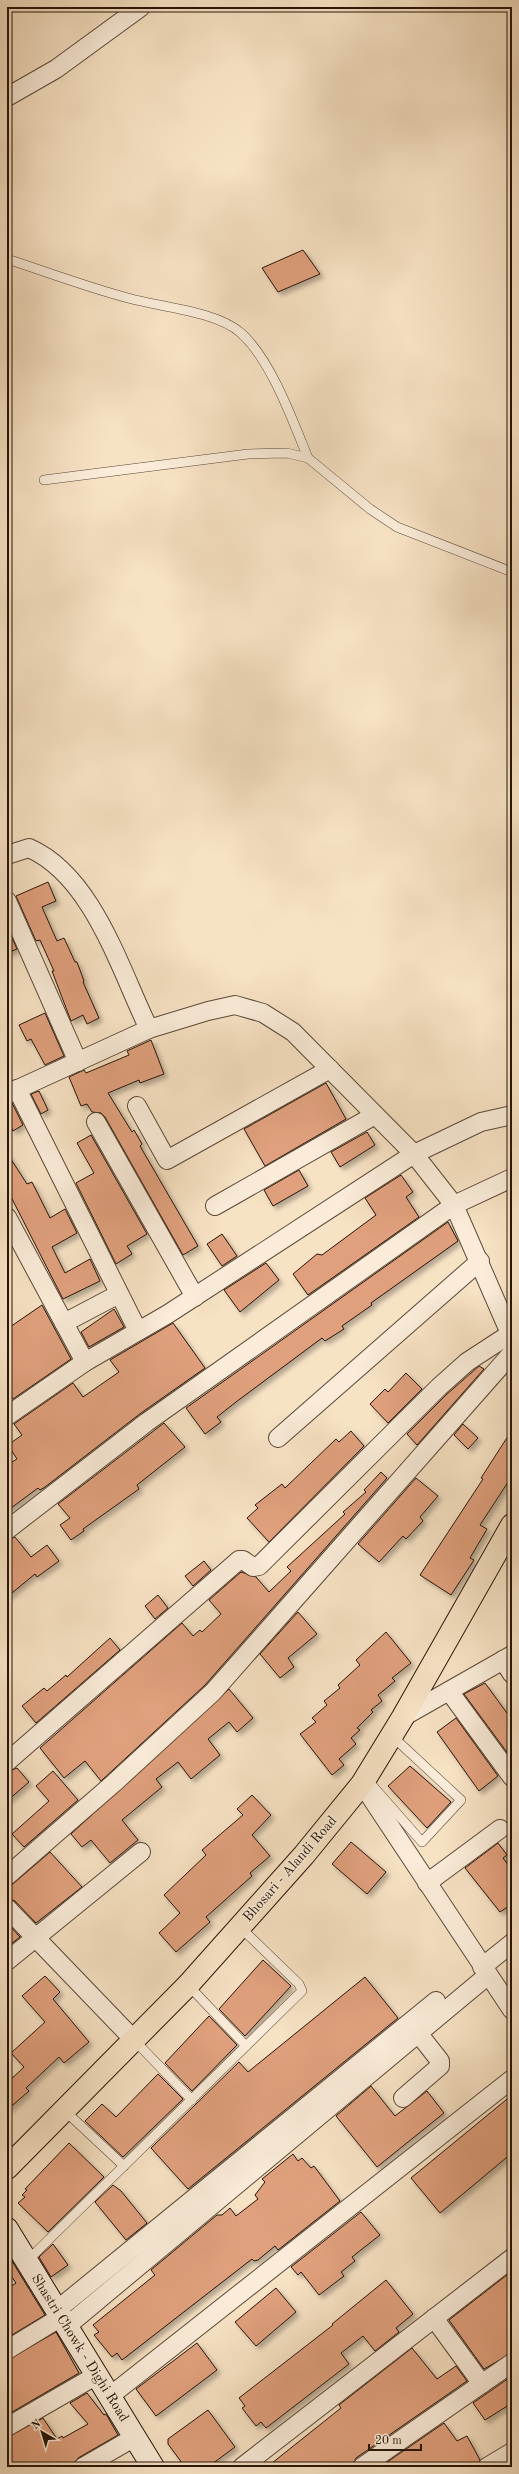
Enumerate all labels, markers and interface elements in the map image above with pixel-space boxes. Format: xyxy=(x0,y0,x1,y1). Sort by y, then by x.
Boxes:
street label: Bhosari - Alandi Road xyxy=(240,1814,340,1924)
street label: Shastri Chowk - Dighi Road xyxy=(29,2272,131,2424)
north arrow xyxy=(22,2412,62,2452)
text: N xyxy=(30,2418,44,2432)
scale bar xyxy=(369,2426,421,2452)
text: 20 m xyxy=(375,2435,402,2447)

